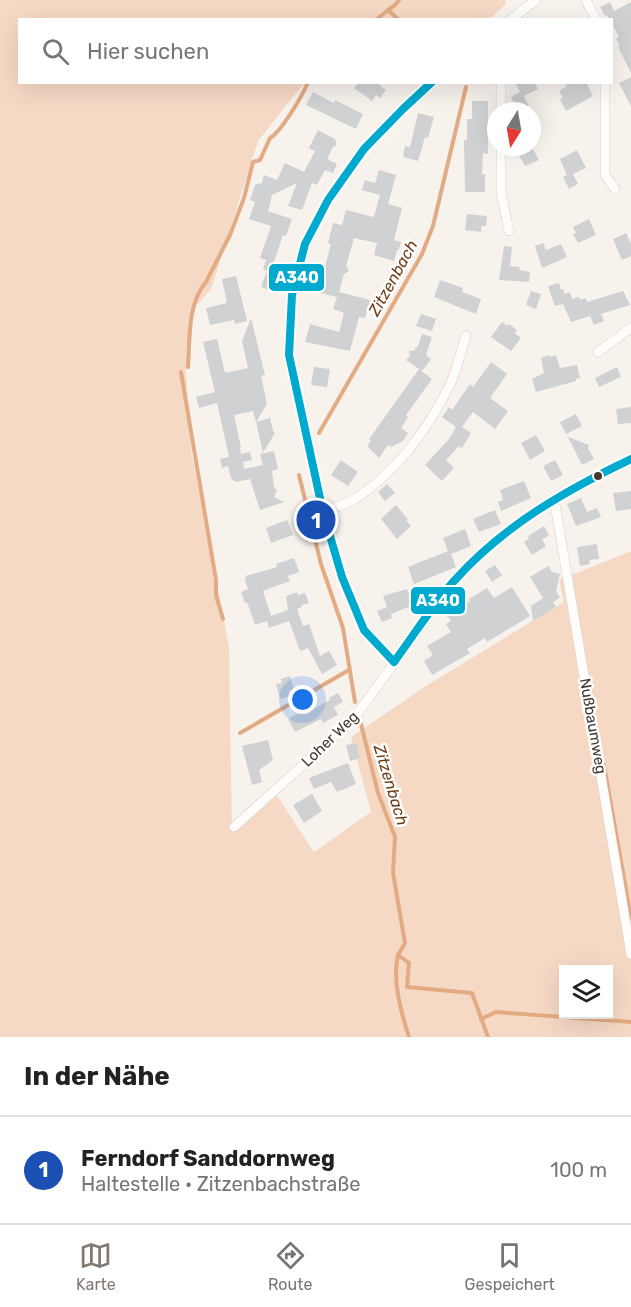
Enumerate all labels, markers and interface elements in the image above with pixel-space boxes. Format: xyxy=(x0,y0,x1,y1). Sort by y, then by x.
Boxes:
search box xyxy=(18,18,613,84)
icon: search xyxy=(39,35,72,68)
text: Hier suchen xyxy=(87,38,209,65)
north arrow xyxy=(487,102,541,156)
water label: Zitzenbach xyxy=(364,237,422,320)
line badge: A340 xyxy=(268,263,325,292)
text: A340 xyxy=(275,268,319,287)
unlabelled marker xyxy=(592,470,604,482)
pin: 1 xyxy=(296,498,336,542)
line badge: A340 xyxy=(410,586,466,615)
text: A340 xyxy=(416,591,460,610)
street label: Nußbaumweg xyxy=(576,677,610,775)
your location xyxy=(288,685,317,714)
street label: Loher Weg xyxy=(298,707,362,771)
water label: Zitzenbach xyxy=(369,741,412,828)
map controls xyxy=(559,965,613,1019)
button: layers xyxy=(559,965,613,1019)
text: In der Nähe xyxy=(24,1061,170,1092)
text: Ferndorf Sanddornweg xyxy=(81,1145,335,1172)
text: 1 xyxy=(39,1158,48,1182)
text: 100 m xyxy=(550,1158,607,1182)
text: Haltestelle · Zitzenbachstraße xyxy=(81,1172,360,1196)
tab: Karte xyxy=(76,1239,116,1294)
tab: Route xyxy=(268,1239,312,1294)
tab: Gespeichert xyxy=(465,1239,555,1294)

